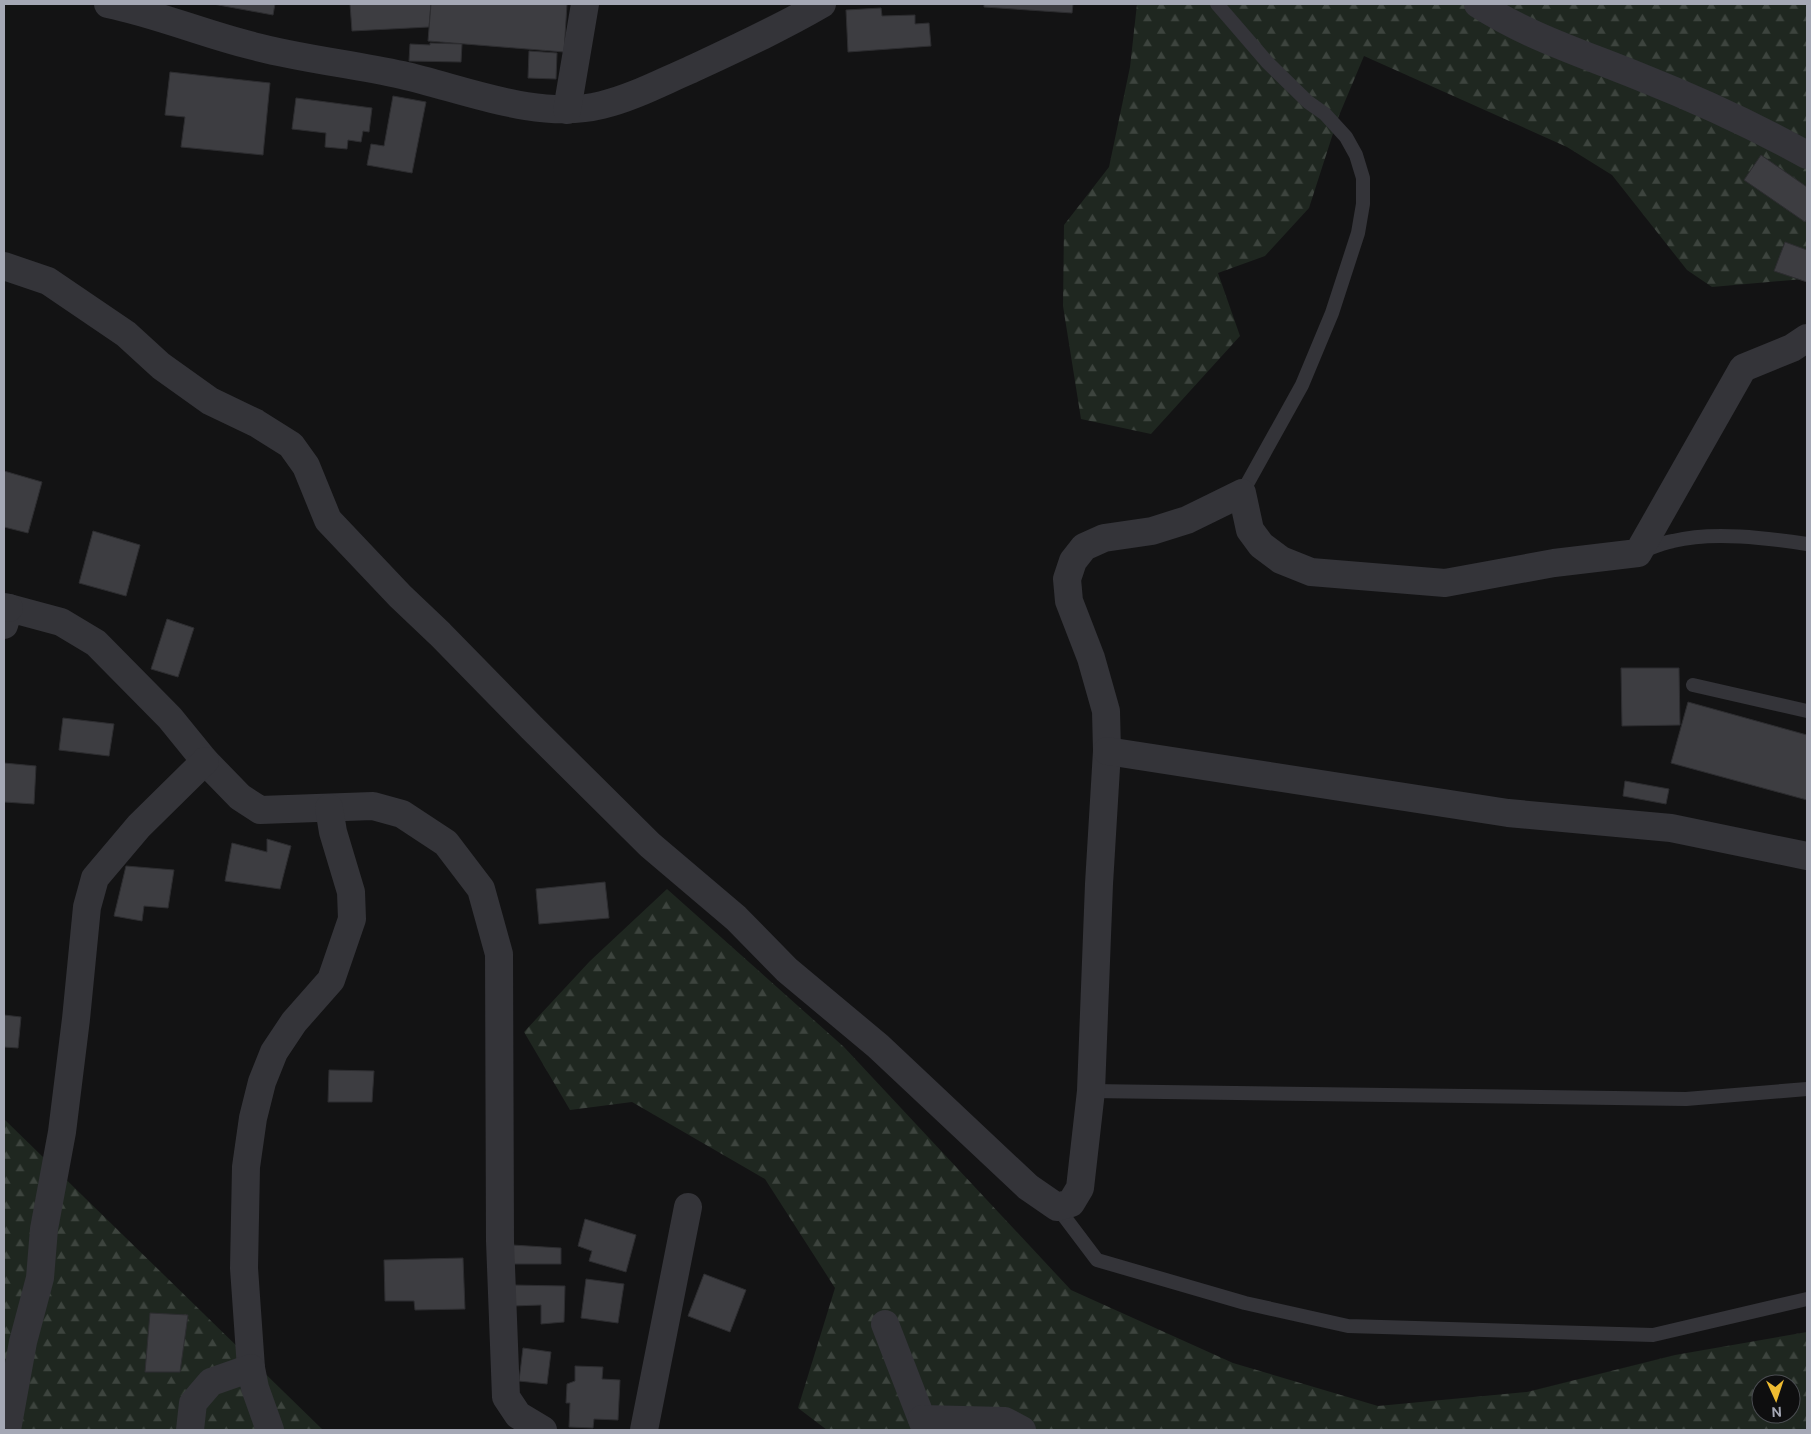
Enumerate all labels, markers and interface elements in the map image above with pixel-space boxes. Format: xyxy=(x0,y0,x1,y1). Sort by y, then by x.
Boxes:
north arrow xyxy=(1751,1374,1801,1424)
text: N xyxy=(1771,1403,1782,1421)

